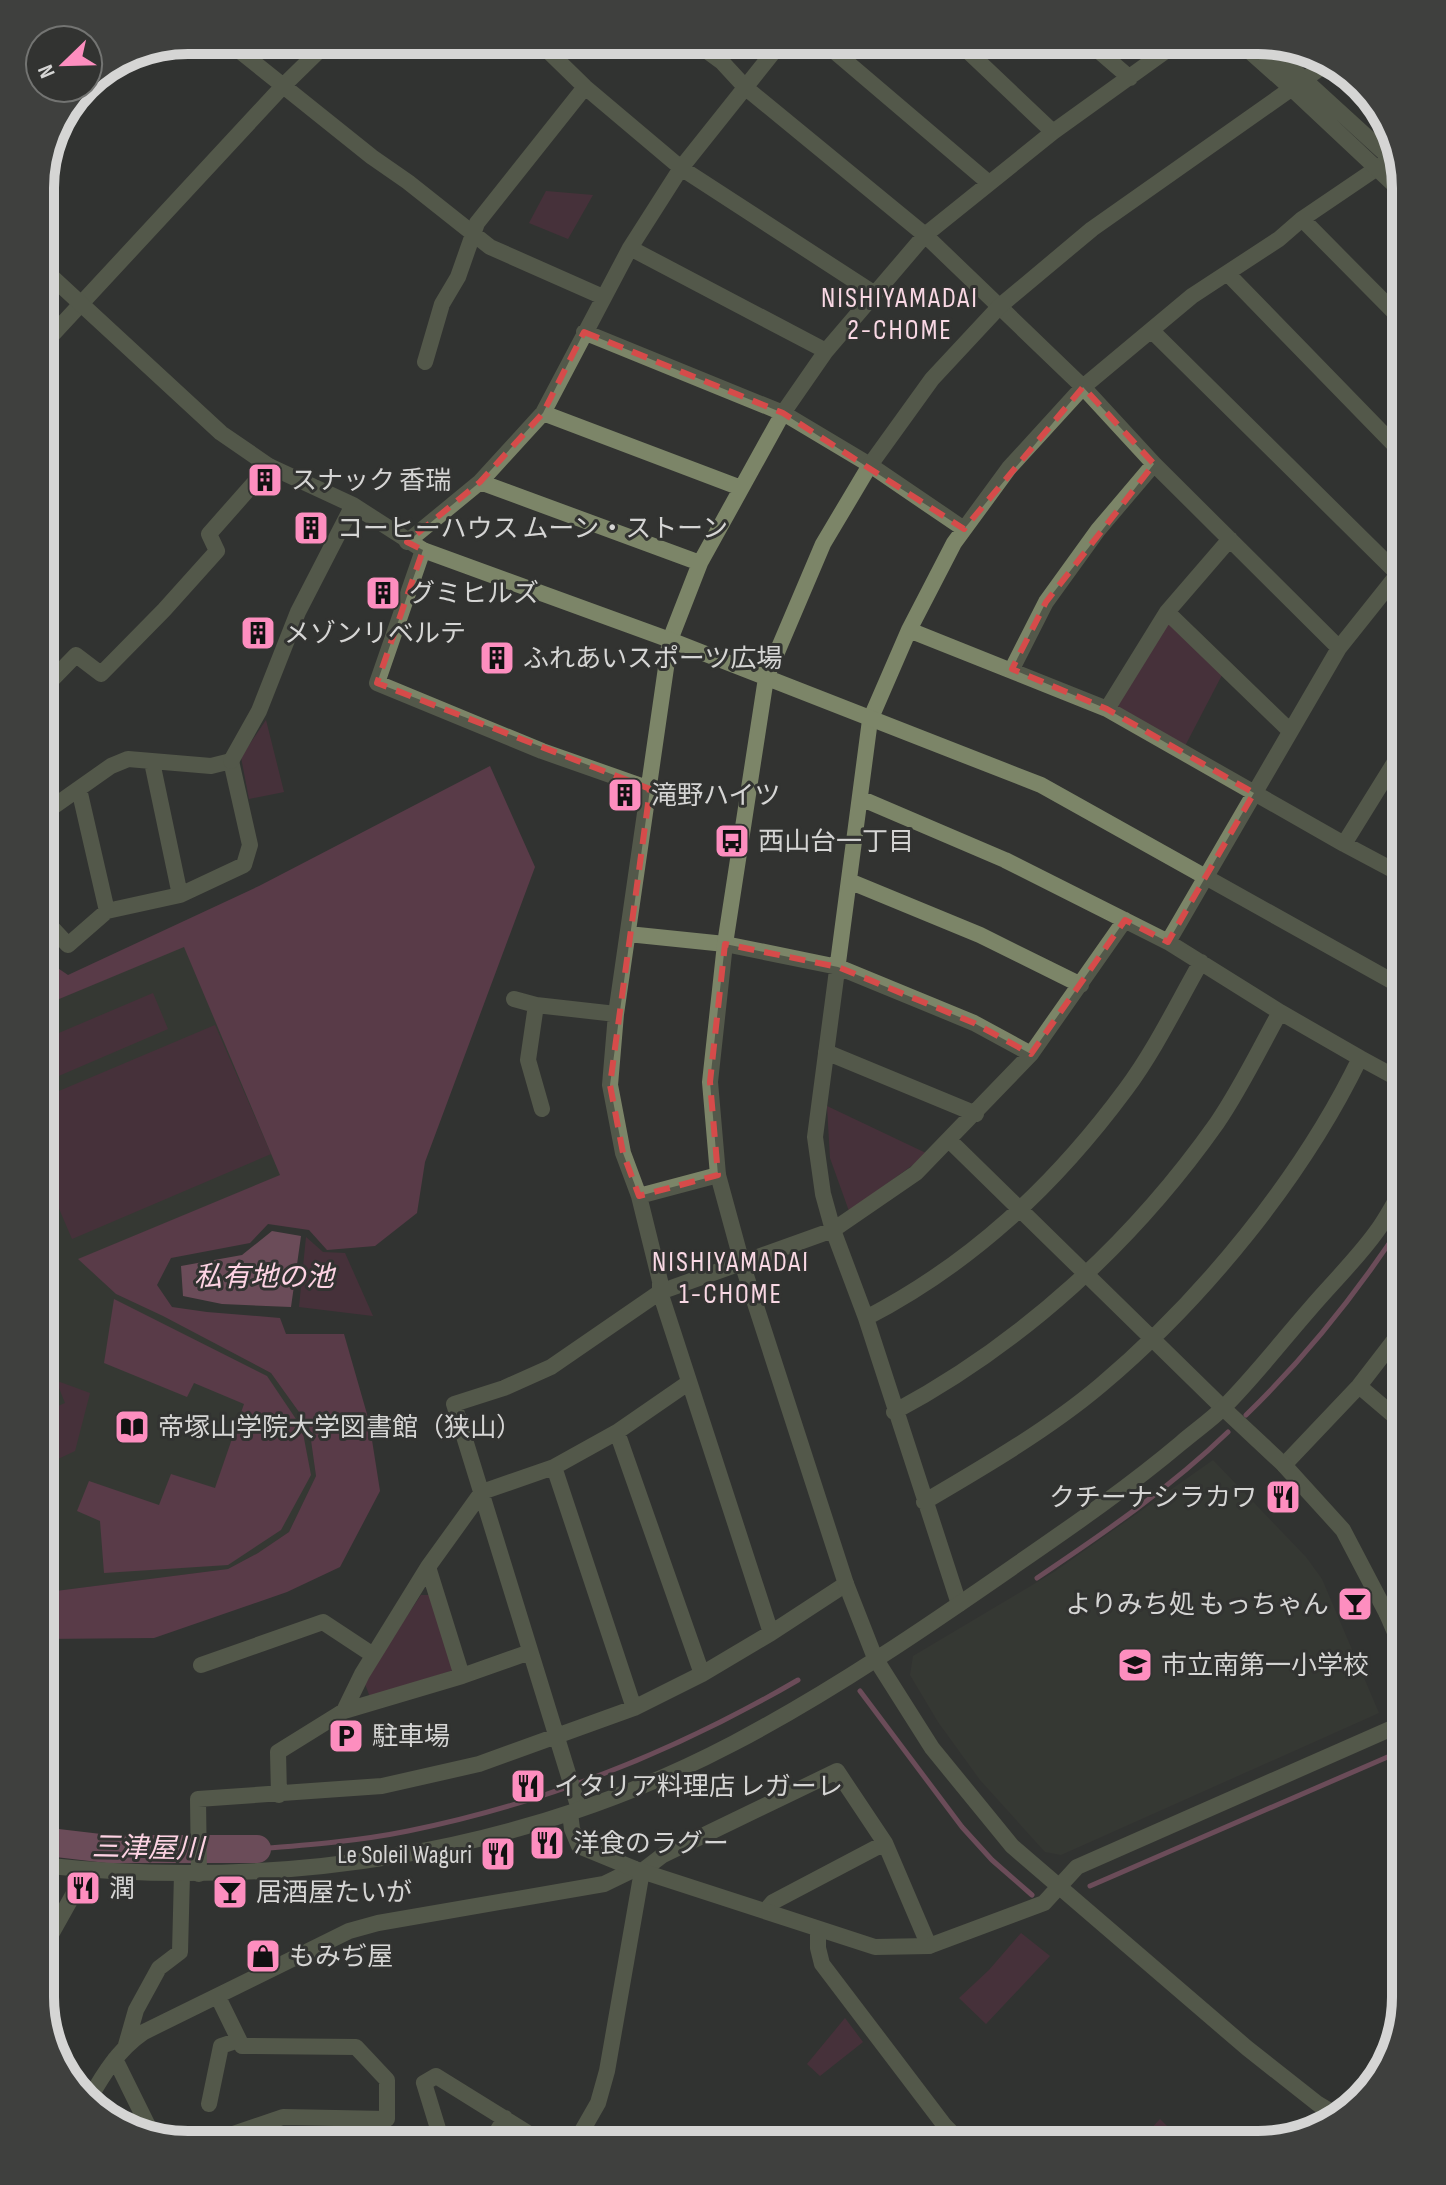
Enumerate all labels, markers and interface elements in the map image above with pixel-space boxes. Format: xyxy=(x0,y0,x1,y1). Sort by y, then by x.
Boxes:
north arrow xyxy=(24,24,104,104)
text: N xyxy=(32,61,62,82)
district label: NISHIYAMADAI 2-CHOME xyxy=(821,282,979,347)
building icon: スナック 香瑞 xyxy=(246,461,284,499)
place label: スナック 香瑞 xyxy=(291,466,451,497)
building icon: コーヒーハウス ムーン・ストーン xyxy=(292,509,330,547)
place label: コーヒーハウス ムーン・ストーン xyxy=(337,514,728,545)
building icon: グミヒルズ xyxy=(364,574,402,612)
place label: グミヒルズ xyxy=(409,579,539,610)
building icon: メゾンリベルテ xyxy=(239,614,277,652)
place label: メゾンリベルテ xyxy=(284,619,466,650)
building icon: ふれあいスポーツ広場 xyxy=(478,639,516,677)
place label: ふれあいスポーツ広場 xyxy=(523,644,782,675)
building icon: 滝野ハイツ xyxy=(606,776,644,814)
place label: 滝野ハイツ xyxy=(651,781,780,812)
bus stop icon: 西山台一丁目 xyxy=(713,822,751,860)
place label: 西山台一丁目 xyxy=(758,827,914,858)
district label: NISHIYAMADAI 1-CHOME xyxy=(652,1246,810,1311)
water label: 私有地の池 xyxy=(194,1261,337,1294)
library icon: 帝塚山学院大学図書館（狭山） xyxy=(113,1408,151,1446)
place label: 帝塚山学院大学図書館（狭山） xyxy=(158,1413,522,1444)
restaurant icon: クチーナシラカワ xyxy=(1264,1478,1302,1516)
place label: クチーナシラカワ xyxy=(1049,1483,1257,1514)
bar icon: よりみち処 もっちゃん xyxy=(1336,1585,1374,1623)
place label: よりみち処 もっちゃん xyxy=(1065,1590,1329,1621)
school or university icon: 市立南第一小学校 xyxy=(1116,1646,1154,1684)
place label: 市立南第一小学校 xyxy=(1161,1651,1369,1682)
parking icon: 駐車場 xyxy=(327,1717,365,1755)
place label: 駐車場 xyxy=(372,1722,450,1753)
restaurant icon: イタリア料理店 レガーレ xyxy=(509,1767,547,1805)
place label: イタリア料理店 レガーレ xyxy=(554,1772,843,1803)
restaurant icon: 洋食のラグー xyxy=(528,1824,566,1862)
place label: 洋食のラグー xyxy=(573,1829,729,1860)
water label: 三津屋川 xyxy=(92,1831,207,1866)
restaurant icon: Le Soleil Waguri xyxy=(479,1835,517,1873)
place label: Le Soleil Waguri xyxy=(337,1840,472,1871)
restaurant icon: 潤 xyxy=(64,1869,102,1907)
bar icon: 居酒屋たいが xyxy=(211,1873,249,1911)
place label: 潤 xyxy=(109,1874,135,1905)
place label: 居酒屋たいが xyxy=(256,1878,412,1909)
shop icon: もみぢ屋 xyxy=(244,1937,282,1975)
place label: もみぢ屋 xyxy=(289,1942,393,1973)

